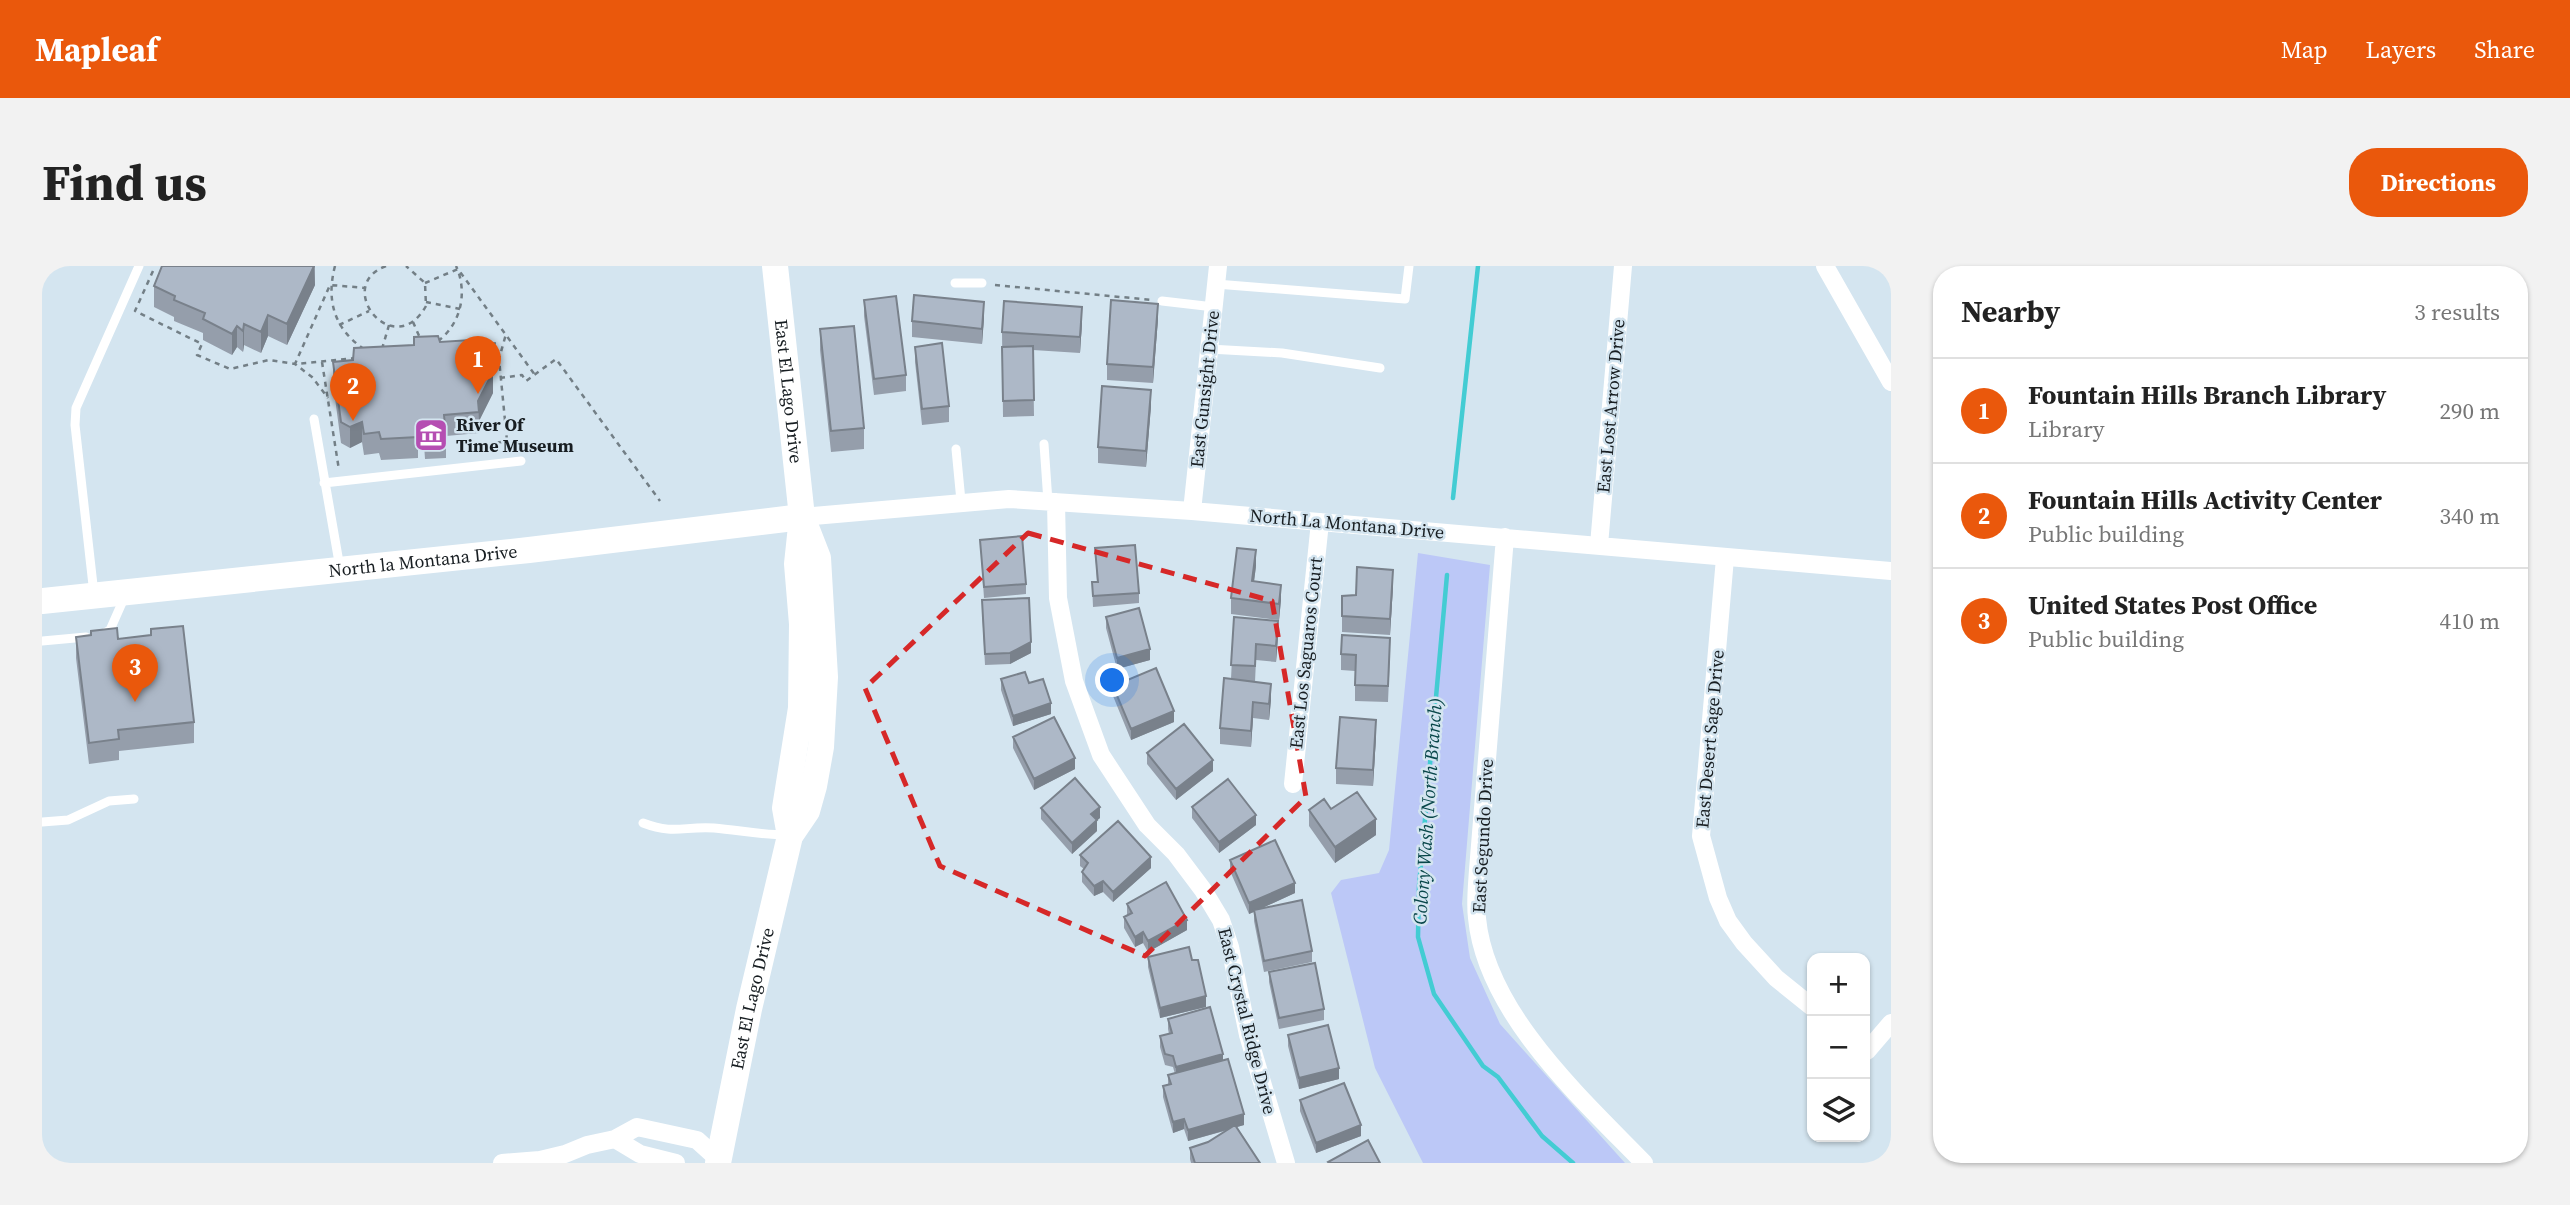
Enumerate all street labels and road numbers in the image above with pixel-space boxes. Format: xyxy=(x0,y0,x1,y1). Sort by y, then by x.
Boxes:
street label: East Gunsight Drive xyxy=(1184,309,1225,469)
street label: East El Lago Drive xyxy=(769,318,809,465)
street label: East Lost Arrow Drive xyxy=(1590,318,1631,494)
street label: North La Montana Drive xyxy=(1249,503,1445,544)
street label: North la Montana Drive xyxy=(327,538,518,583)
street label: East Los Saguaros Court xyxy=(1283,556,1328,750)
street label: East Desert Sage Drive xyxy=(1689,649,1730,829)
street label: East Segundo Drive xyxy=(1466,758,1499,914)
street label: East El Lago Drive xyxy=(724,925,780,1072)
street label: East Crystal Ridge Drive xyxy=(1212,925,1283,1117)

